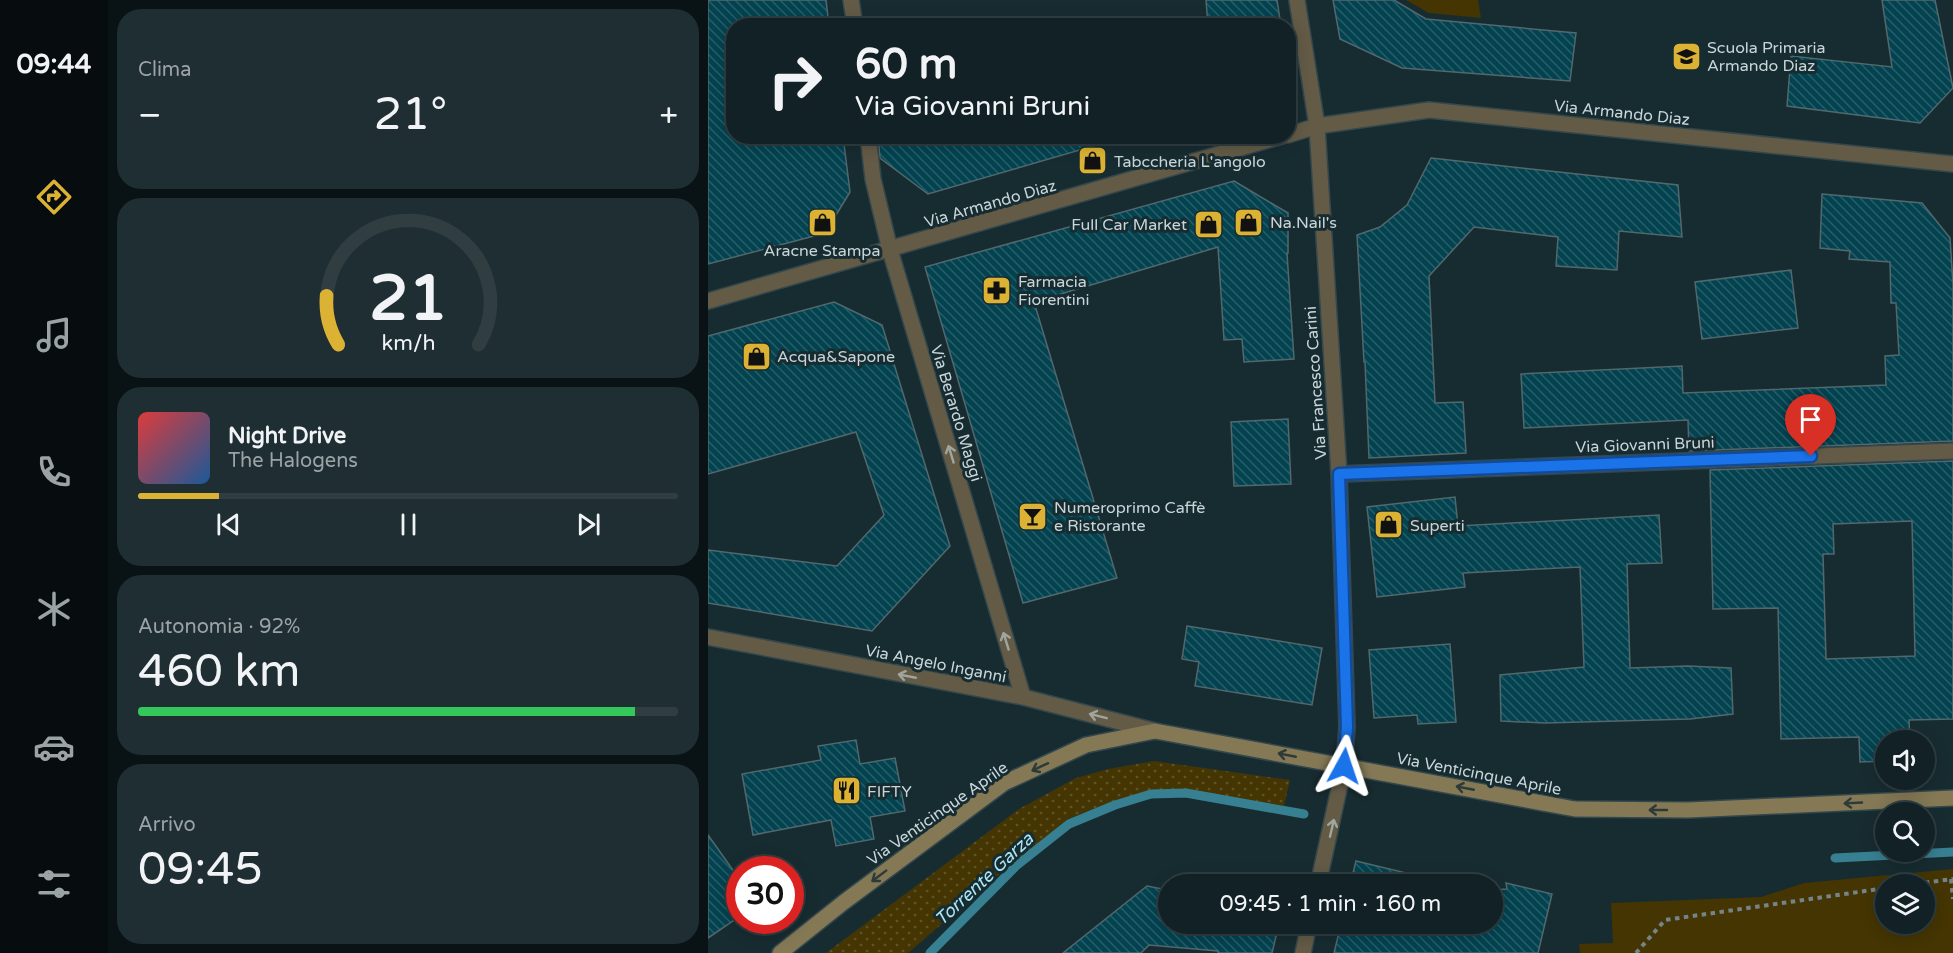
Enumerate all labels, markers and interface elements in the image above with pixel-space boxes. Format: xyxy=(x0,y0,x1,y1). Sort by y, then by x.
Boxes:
place label: Scuola Primaria Armando Diaz xyxy=(1707,38,1826,76)
text: 60 m xyxy=(855,39,957,90)
school or university icon: Scuola Primaria Armando Diaz xyxy=(1670,40,1702,72)
icon: right xyxy=(756,42,834,120)
text: 09:44 xyxy=(17,48,91,81)
text: Clima xyxy=(138,58,191,82)
text: 21° xyxy=(374,88,447,142)
text: Via Giovanni Bruni xyxy=(855,90,1090,123)
text: − xyxy=(138,96,162,135)
text: + xyxy=(659,96,678,135)
street label: Via Armando Diaz xyxy=(1553,96,1691,130)
shop icon: Tabccheria L'angolo xyxy=(1077,145,1109,177)
place label: Tabccheria L'angolo xyxy=(1114,152,1266,172)
icon: directions xyxy=(33,176,75,218)
street label: Via Armando Diaz xyxy=(922,176,1059,232)
shop icon: Aracne Stampa xyxy=(806,206,838,238)
shop icon: Na.Nail's xyxy=(1233,206,1265,238)
shop icon: Full Car Market xyxy=(1192,208,1224,240)
place label: Na.Nail's xyxy=(1270,213,1337,233)
place label: Full Car Market xyxy=(1071,215,1187,235)
place label: Aracne Stampa xyxy=(764,241,880,261)
text: 21 xyxy=(369,262,447,337)
place label: Farmacia Fiorentini xyxy=(1018,272,1090,310)
pharmacy icon: Farmacia Fiorentini xyxy=(981,274,1013,306)
street label: Via Francesco Carini xyxy=(1301,306,1331,460)
icon: music xyxy=(33,314,75,356)
text: km/h xyxy=(381,330,435,356)
shop icon: Acqua&Sapone xyxy=(740,340,772,372)
street label: Via Berardo Maggi xyxy=(926,343,986,484)
place label: Acqua&Sapone xyxy=(777,347,895,367)
pin xyxy=(1785,394,1836,456)
icon: arrive xyxy=(1794,403,1827,436)
text: Night Drive xyxy=(228,423,346,449)
street label: Via Giovanni Bruni xyxy=(1575,433,1715,457)
one-way arrow xyxy=(945,445,956,464)
text: The Halogens xyxy=(228,449,358,473)
icon: phone xyxy=(33,451,75,493)
place label: Numeroprimo Caffè e Ristorante xyxy=(1054,498,1205,536)
bar icon: Numeroprimo Caffè e Ristorante xyxy=(1017,500,1049,532)
icon: previous xyxy=(212,508,245,541)
icon: pause xyxy=(392,508,425,541)
icon: next xyxy=(572,508,605,541)
shop icon: Superti xyxy=(1373,509,1405,541)
place label: Superti xyxy=(1410,516,1465,536)
icon: climate xyxy=(33,588,75,630)
text: Autonomia · 92% xyxy=(138,615,300,639)
one-way arrow xyxy=(1000,632,1011,651)
street label: Via Angelo Inganni xyxy=(864,640,1008,687)
text: 460 km xyxy=(138,645,300,699)
one-way arrow xyxy=(898,670,918,681)
one-way arrow xyxy=(1089,710,1108,722)
icon: car xyxy=(33,726,75,768)
map controls xyxy=(1875,730,1935,934)
button: sound xyxy=(1875,730,1935,790)
position arrow xyxy=(1312,734,1376,798)
street label: Via Venticinque Aprile xyxy=(1395,748,1563,800)
one-way arrow xyxy=(1277,750,1297,761)
street label: Via Venticinque Aprile xyxy=(863,758,1012,870)
one-way arrow xyxy=(1031,761,1049,773)
restaurant icon: FIFTY xyxy=(830,775,862,807)
place label: FIFTY xyxy=(867,782,912,802)
one-way arrow xyxy=(1456,782,1475,793)
one-way arrow xyxy=(1843,797,1863,808)
button: search xyxy=(1875,802,1935,862)
one-way arrow xyxy=(1648,804,1668,816)
text: Arrivo xyxy=(138,813,196,837)
one-way arrow xyxy=(1326,819,1338,838)
water label: Torrente Garza xyxy=(930,827,1038,930)
text: 09:45 xyxy=(138,843,263,897)
speed limit sign: 30 xyxy=(726,856,804,934)
icon: filters xyxy=(33,863,75,905)
one-way arrow xyxy=(871,869,887,882)
button: layers xyxy=(1875,874,1935,934)
text: 09:45 · 1 min · 160 m xyxy=(1220,891,1441,917)

